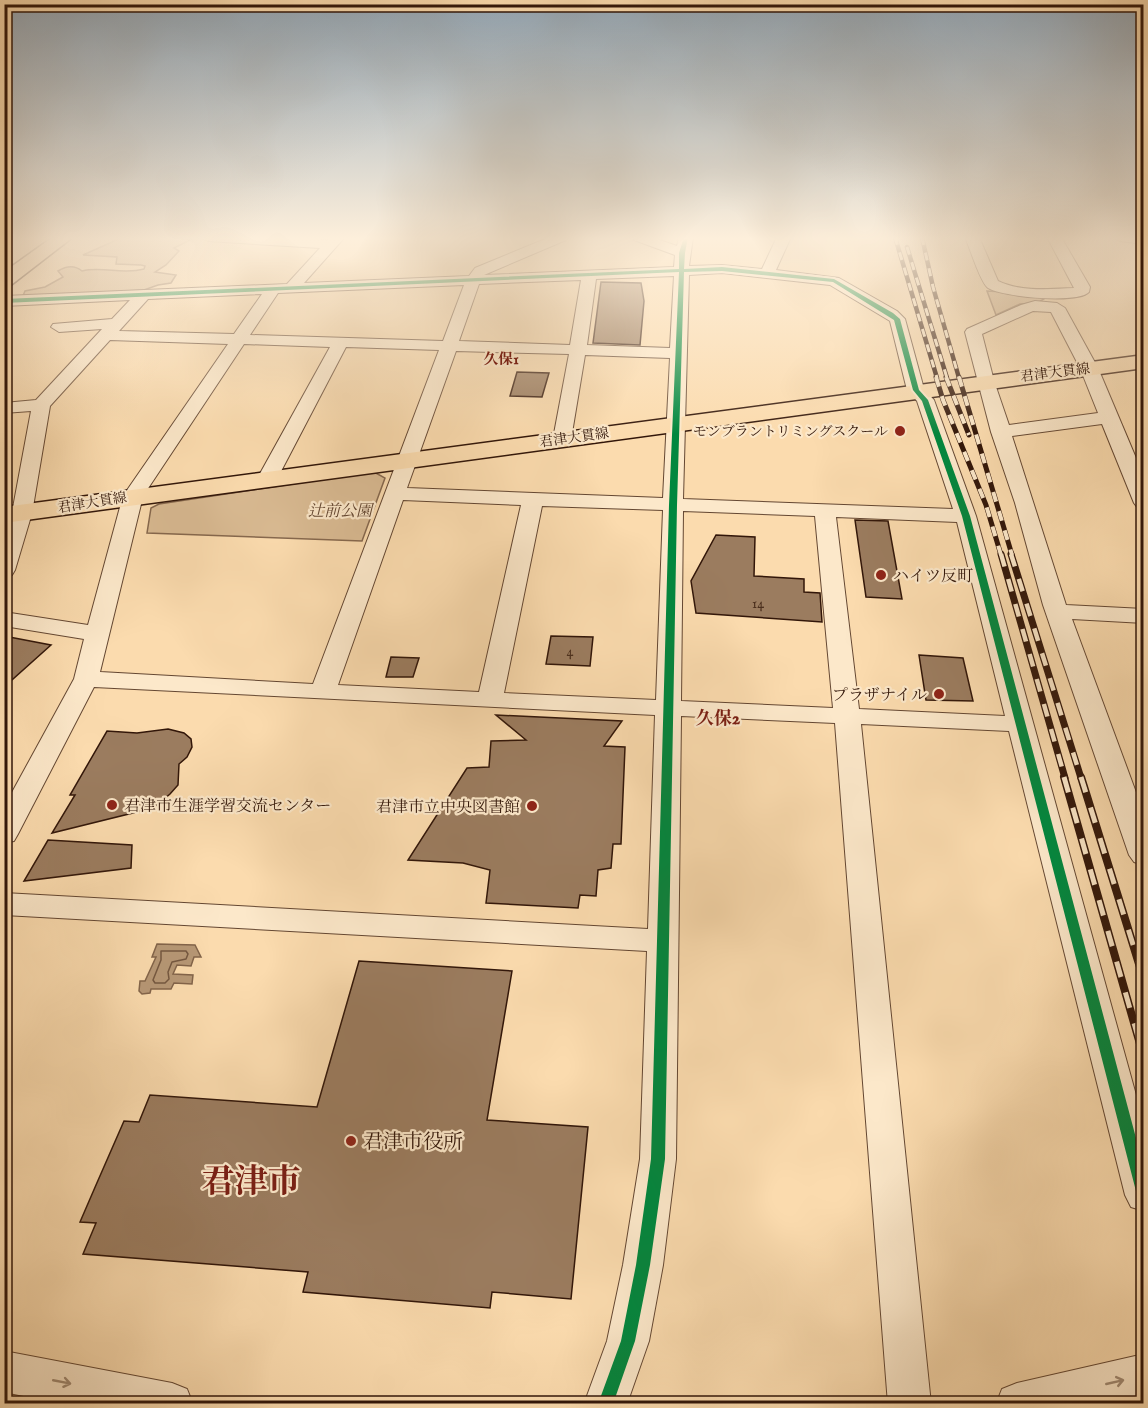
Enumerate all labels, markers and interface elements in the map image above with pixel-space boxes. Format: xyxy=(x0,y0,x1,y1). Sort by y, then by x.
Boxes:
district label: 久保1 xyxy=(483,350,519,369)
street label: 君津大貫線 xyxy=(1019,360,1091,386)
place label: モンブラントリミングスクール xyxy=(693,423,888,441)
street label: 君津大貫線 xyxy=(538,424,610,452)
marker: モンブラントリミングスクール xyxy=(893,424,907,438)
street label: 君津大貫線 xyxy=(56,489,128,517)
park label: 辻前公園 xyxy=(308,502,375,522)
place label: ハイツ反町 xyxy=(893,567,973,587)
marker: ハイツ反町 xyxy=(874,568,888,582)
house number: 14 xyxy=(752,595,764,613)
house number: 4 xyxy=(567,643,574,661)
place label: プラザナイル xyxy=(832,686,927,706)
marker: プラザナイル xyxy=(932,687,946,701)
district label: 久保2 xyxy=(696,708,741,731)
place label: 君津市生涯学習交流センター xyxy=(124,797,331,817)
marker: 君津市生涯学習交流センター xyxy=(105,798,119,812)
place label: 君津市立中央図書館 xyxy=(376,798,520,818)
marker: 君津市立中央図書館 xyxy=(525,799,539,813)
place label: 君津市役所 xyxy=(363,1130,463,1155)
marker: 君津市役所 xyxy=(344,1134,358,1148)
district label: 君津市 xyxy=(202,1162,301,1204)
one-way arrow xyxy=(1105,1375,1124,1387)
one-way arrow xyxy=(52,1377,71,1388)

